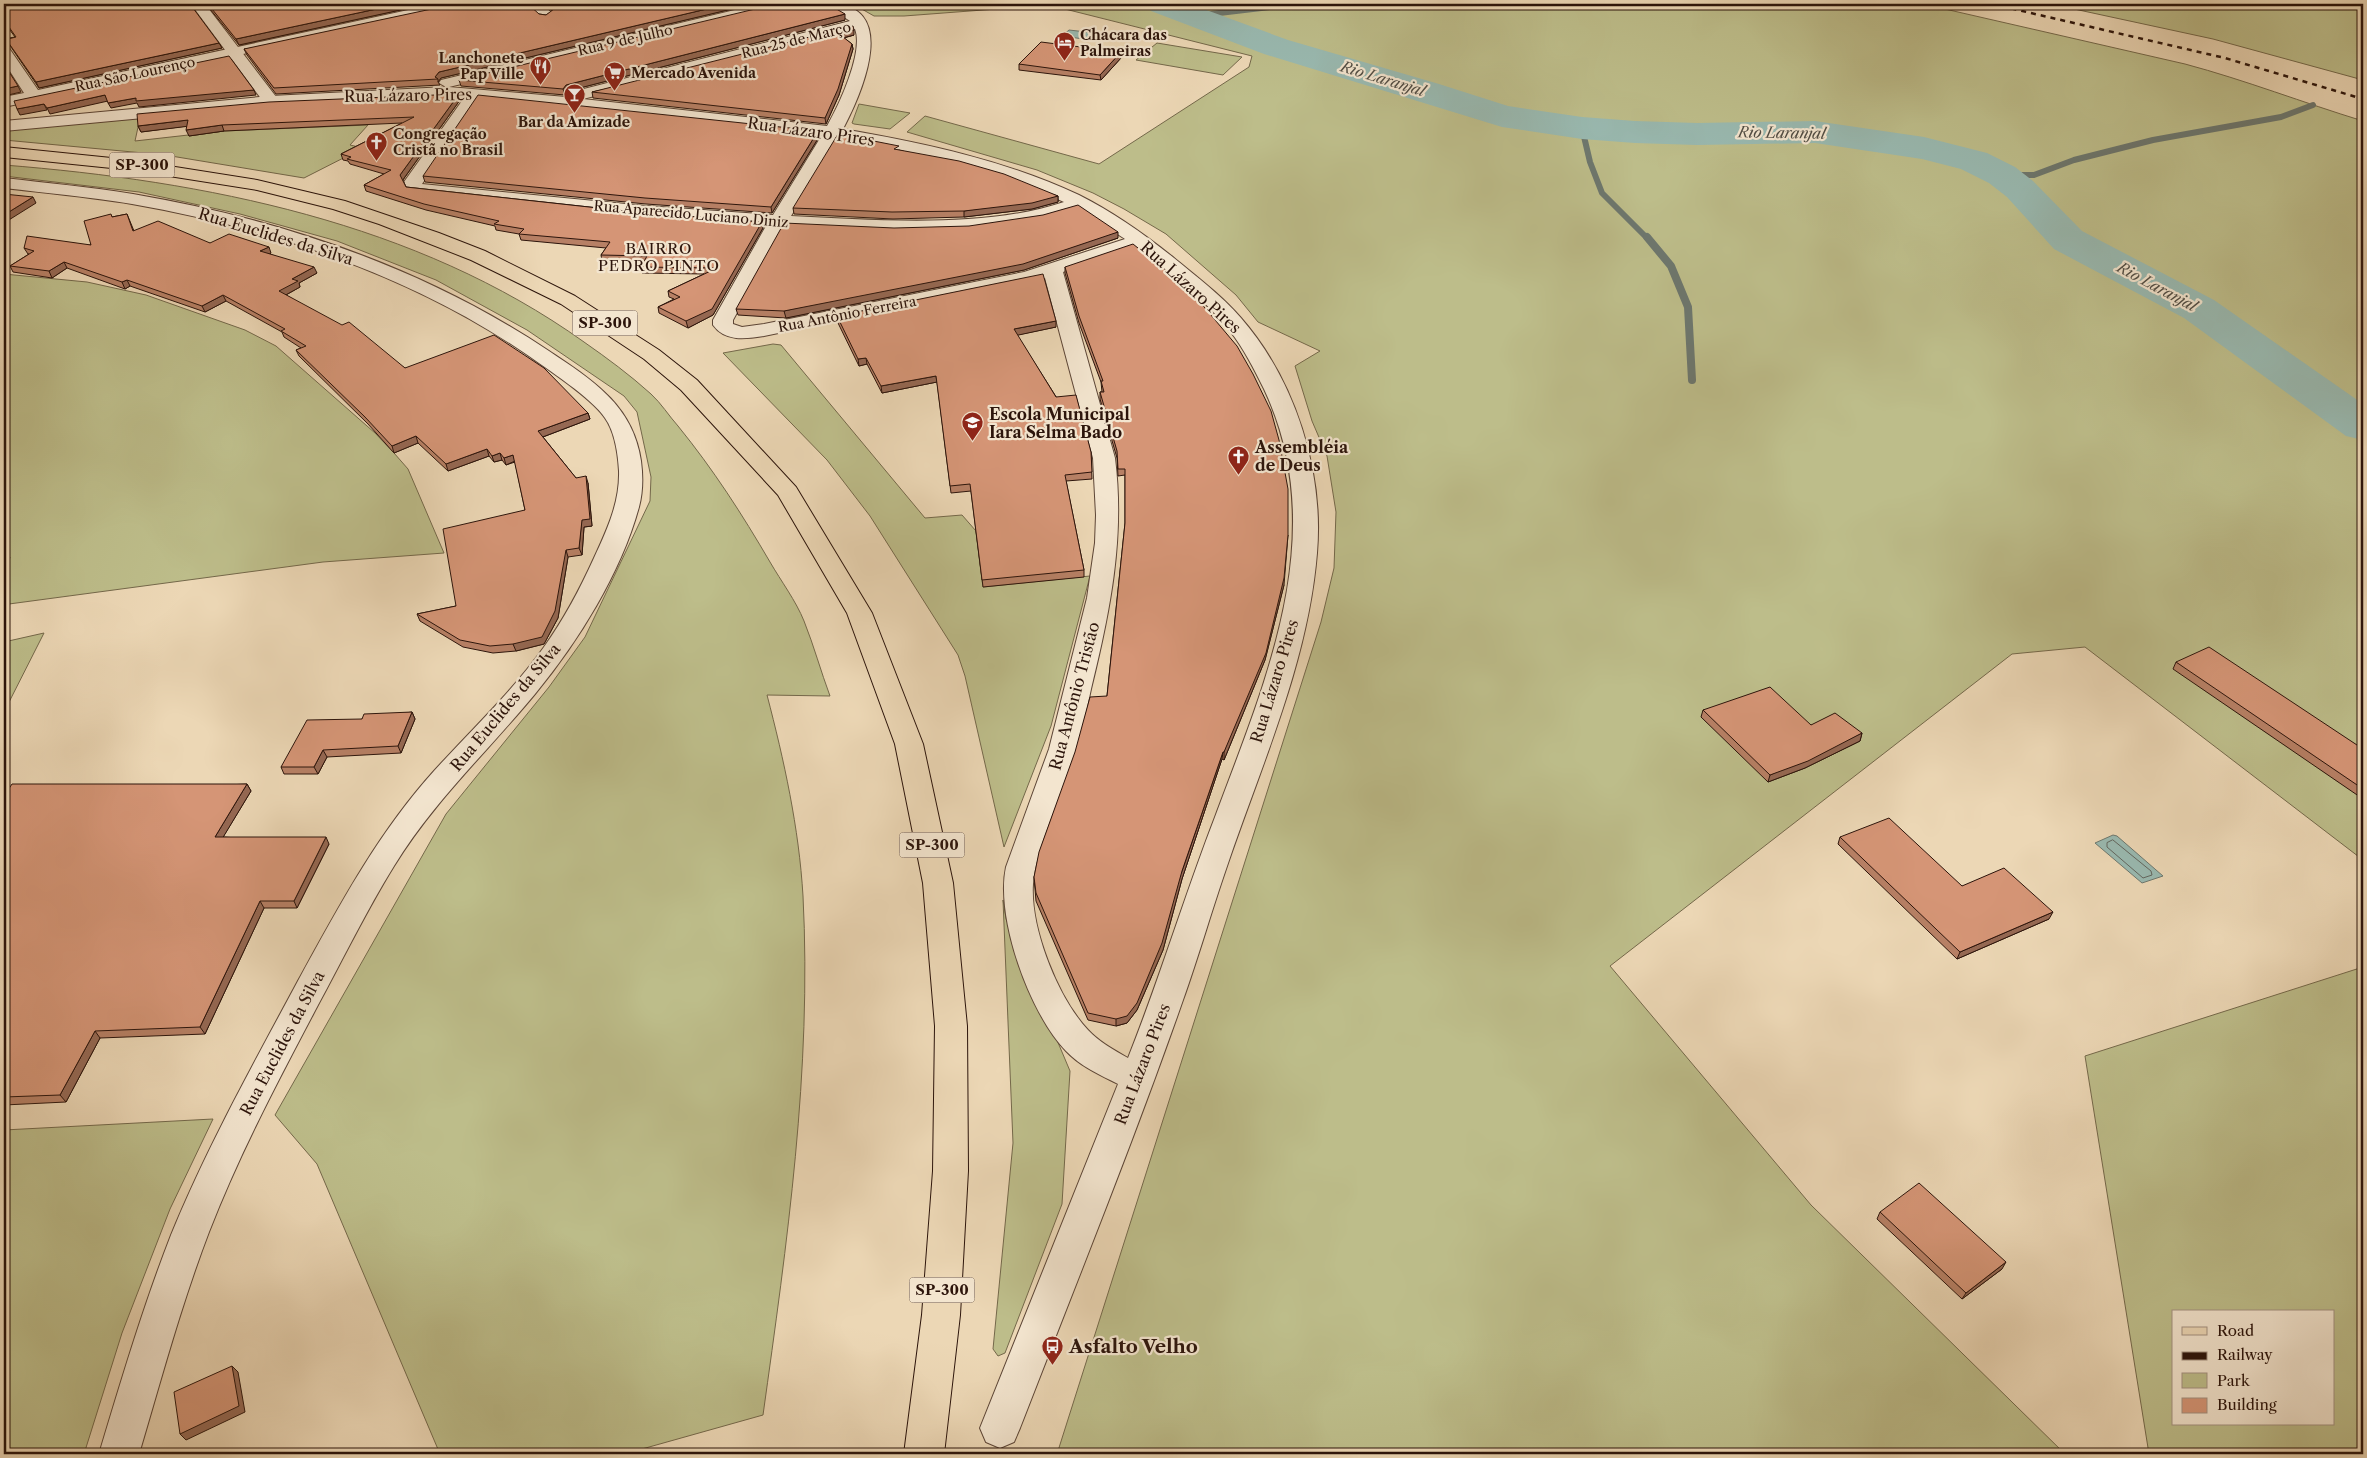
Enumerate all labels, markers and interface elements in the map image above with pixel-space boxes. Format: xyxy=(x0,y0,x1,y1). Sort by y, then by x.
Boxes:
street label: Rua 25 de Março xyxy=(739,18,853,62)
street label: Rua 9 de Julho xyxy=(576,20,674,60)
place label: Chácara das Palmeiras xyxy=(1080,26,1167,60)
hotel icon: Chácara das Palmeiras xyxy=(1052,31,1076,62)
place label: Lanchonete Pap Ville xyxy=(438,49,524,83)
street label: Rua São Lourenço xyxy=(73,52,197,96)
restaurant icon: Lanchonete Pap Ville xyxy=(528,54,552,85)
water label: Rio Laranjal xyxy=(1338,56,1430,101)
supermarket icon: Mercado Avenida xyxy=(603,61,627,92)
place label: Mercado Avenida xyxy=(631,64,757,82)
bar icon: Bar da Amizade xyxy=(562,82,586,113)
street label: Rua Lázaro Pires xyxy=(344,84,472,106)
street label: Rua Lázaro Pires xyxy=(746,112,876,150)
place label: Bar da Amizade xyxy=(518,113,630,131)
water label: Rio Laranjal xyxy=(1737,122,1828,143)
place label: Congregação Cristã no Brasil xyxy=(393,125,503,159)
church icon: Congregação Cristã no Brasil xyxy=(365,130,389,161)
road number: SP-300 xyxy=(110,152,174,178)
street label: Rua Aparecido Luciano Diniz xyxy=(593,197,789,231)
street label: Rua Euclides da Silva xyxy=(196,203,356,269)
street label: Rua Lázaro Pires xyxy=(1137,237,1245,337)
district label: BAIRRO PEDRO PINTO xyxy=(598,239,720,275)
water label: Rio Laranjal xyxy=(2113,257,2202,317)
street label: Rua Antônio Ferreira xyxy=(776,292,918,336)
road number: SP-300 xyxy=(572,310,638,336)
place label: Escola Municipal Iara Selma Bado xyxy=(989,404,1130,442)
school or university icon: Escola Municipal Iara Selma Bado xyxy=(961,411,985,442)
place label: Assembléia de Deus xyxy=(1254,437,1349,475)
church icon: Assembléia de Deus xyxy=(1227,444,1251,475)
street label: Rua Lázaro Pires xyxy=(1246,617,1302,745)
street label: Rua Antônio Tristão xyxy=(1045,619,1103,772)
street label: Rua Euclides da Silva xyxy=(446,639,565,775)
road number: SP-300 xyxy=(900,832,964,858)
street label: Rua Euclides da Silva xyxy=(235,967,329,1119)
street label: Rua Lázaro Pires xyxy=(1110,1001,1174,1127)
road number: SP-300 xyxy=(910,1278,974,1302)
legend xyxy=(2172,1310,2334,1426)
text: Road xyxy=(2217,1321,2254,1340)
bus stop icon: Asfalto Velho xyxy=(1041,1334,1065,1365)
place label: Asfalto Velho xyxy=(1068,1335,1198,1358)
text: Railway xyxy=(2217,1345,2273,1364)
text: Park xyxy=(2217,1371,2251,1390)
text: Building xyxy=(2217,1395,2277,1414)

